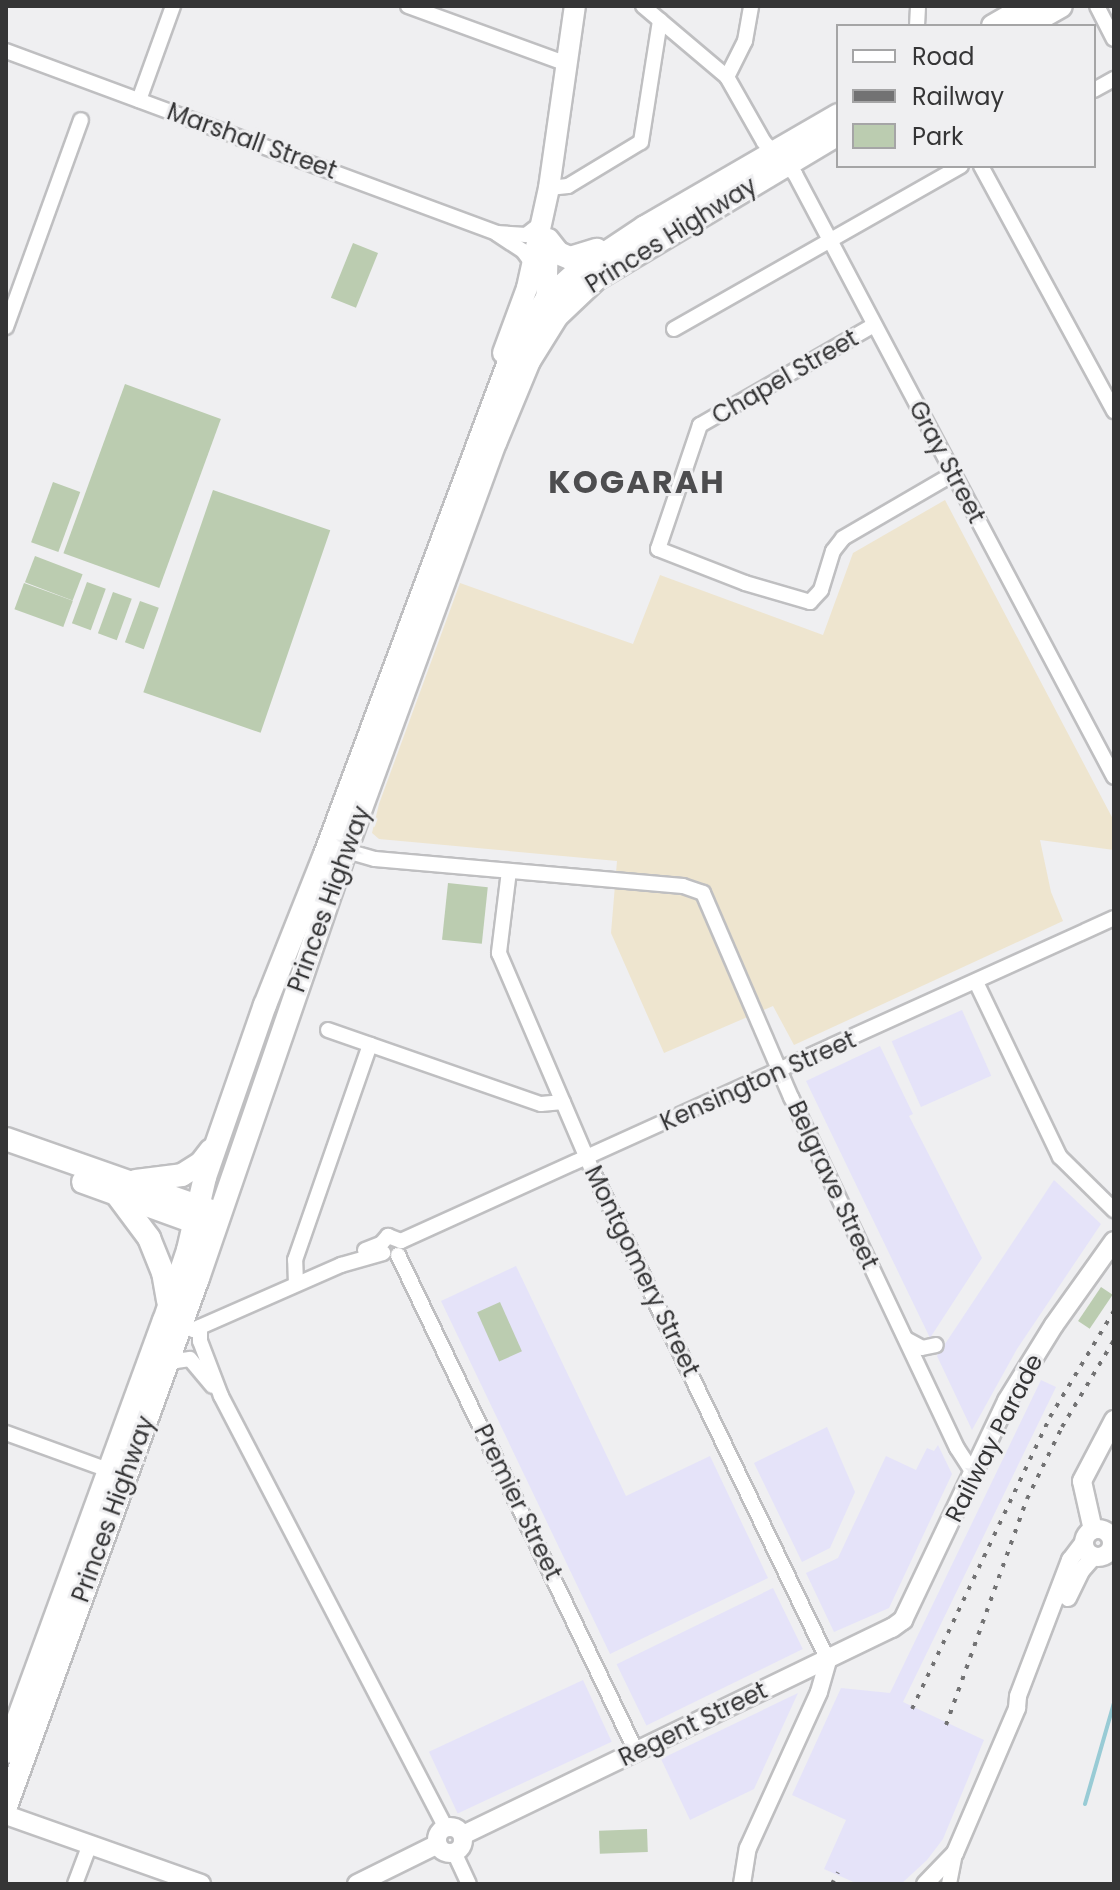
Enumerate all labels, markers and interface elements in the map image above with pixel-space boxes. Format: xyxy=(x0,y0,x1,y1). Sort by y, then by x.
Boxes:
legend xyxy=(836,24,1096,168)
text: Road xyxy=(912,40,974,73)
text: Railway xyxy=(912,80,1004,113)
street label: Marshall Street xyxy=(163,97,341,185)
text: Park xyxy=(912,120,963,153)
street label: Princes Highway xyxy=(580,171,762,299)
street label: Chapel Street xyxy=(707,324,863,430)
street label: Gray Street xyxy=(903,396,991,528)
district label: KOGARAH xyxy=(548,463,726,501)
street label: Princes Highway xyxy=(282,802,376,996)
street label: Kensington Street xyxy=(656,1025,860,1137)
street label: Belgrave Street xyxy=(782,1096,884,1274)
street label: Montgomery Street xyxy=(579,1161,705,1381)
street label: Railway Parade xyxy=(939,1349,1049,1527)
street label: Princes Highway xyxy=(66,1412,160,1606)
street label: Premier Street xyxy=(468,1420,568,1584)
street label: Regent Street xyxy=(614,1676,772,1772)

